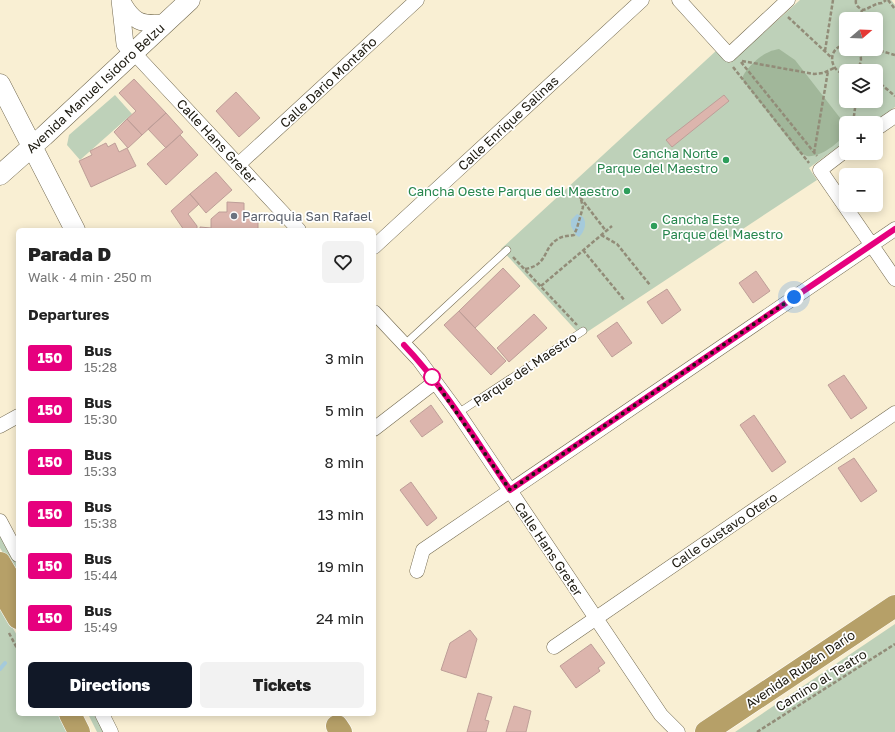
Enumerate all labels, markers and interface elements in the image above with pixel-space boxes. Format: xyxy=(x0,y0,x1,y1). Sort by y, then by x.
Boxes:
north arrow xyxy=(839,12,883,56)
map controls xyxy=(839,12,883,212)
street label: Avenida Manuel Isidoro Belzu xyxy=(23,20,167,156)
street label: Calle Dario Montaño xyxy=(276,33,380,131)
button: layers xyxy=(839,64,883,108)
street label: Calle Enrique Salinas xyxy=(454,72,562,174)
street label: Calle Hans Greter xyxy=(174,95,260,187)
button: + xyxy=(839,116,883,160)
place label: Cancha Norte Parque del Maestro xyxy=(597,145,718,176)
marker: Cancha Norte Parque del Maestro xyxy=(721,155,731,165)
button: − xyxy=(839,168,883,212)
place label: Cancha Oeste Parque del Maestro xyxy=(408,183,619,199)
marker: Cancha Oeste Parque del Maestro xyxy=(622,186,632,196)
place label: Parroquia San Rafael xyxy=(242,208,372,224)
marker: Parroquia San Rafael xyxy=(229,211,239,221)
place label: Cancha Este Parque del Maestro xyxy=(662,211,783,242)
marker: Cancha Este Parque del Maestro xyxy=(649,221,659,231)
button: heart xyxy=(322,241,364,283)
text: Parada D xyxy=(28,242,111,265)
text: Walk · 4 min · 250 m xyxy=(28,269,152,285)
your location xyxy=(784,287,804,307)
text: Departures xyxy=(28,305,109,323)
street label: Parque del Maestro xyxy=(470,328,580,410)
text: Bus xyxy=(84,341,112,359)
text: 150 xyxy=(38,349,62,366)
text: 3 min xyxy=(325,349,364,367)
text: 15:28 xyxy=(84,359,117,375)
unlabelled marker xyxy=(423,368,441,386)
text: Bus xyxy=(84,393,112,411)
text: 150 xyxy=(38,401,62,418)
text: 5 min xyxy=(325,401,364,419)
text: 15:30 xyxy=(84,411,117,427)
text: Bus xyxy=(84,445,112,463)
text: 150 xyxy=(38,453,62,470)
text: 8 min xyxy=(325,453,364,471)
text: 15:33 xyxy=(84,463,117,479)
street label: Calle Gustavo Otero xyxy=(668,488,780,571)
text: Bus xyxy=(84,497,112,515)
street label: Calle Hans Greter xyxy=(512,499,586,599)
text: 150 xyxy=(38,505,62,522)
text: 13 min xyxy=(318,505,364,523)
text: 15:38 xyxy=(84,515,117,531)
text: Bus xyxy=(84,549,112,567)
text: 150 xyxy=(38,557,62,574)
text: 19 min xyxy=(317,557,364,575)
text: 15:44 xyxy=(84,567,118,583)
text: Bus xyxy=(84,601,112,619)
text: 150 xyxy=(38,609,62,626)
text: 24 min xyxy=(316,609,364,627)
text: 15:49 xyxy=(84,619,118,635)
street label: Avenida Rubén Darío xyxy=(742,626,858,712)
street label: Camino al Teatro xyxy=(772,645,870,714)
button: Directions xyxy=(28,662,192,708)
button: Tickets xyxy=(200,662,364,708)

